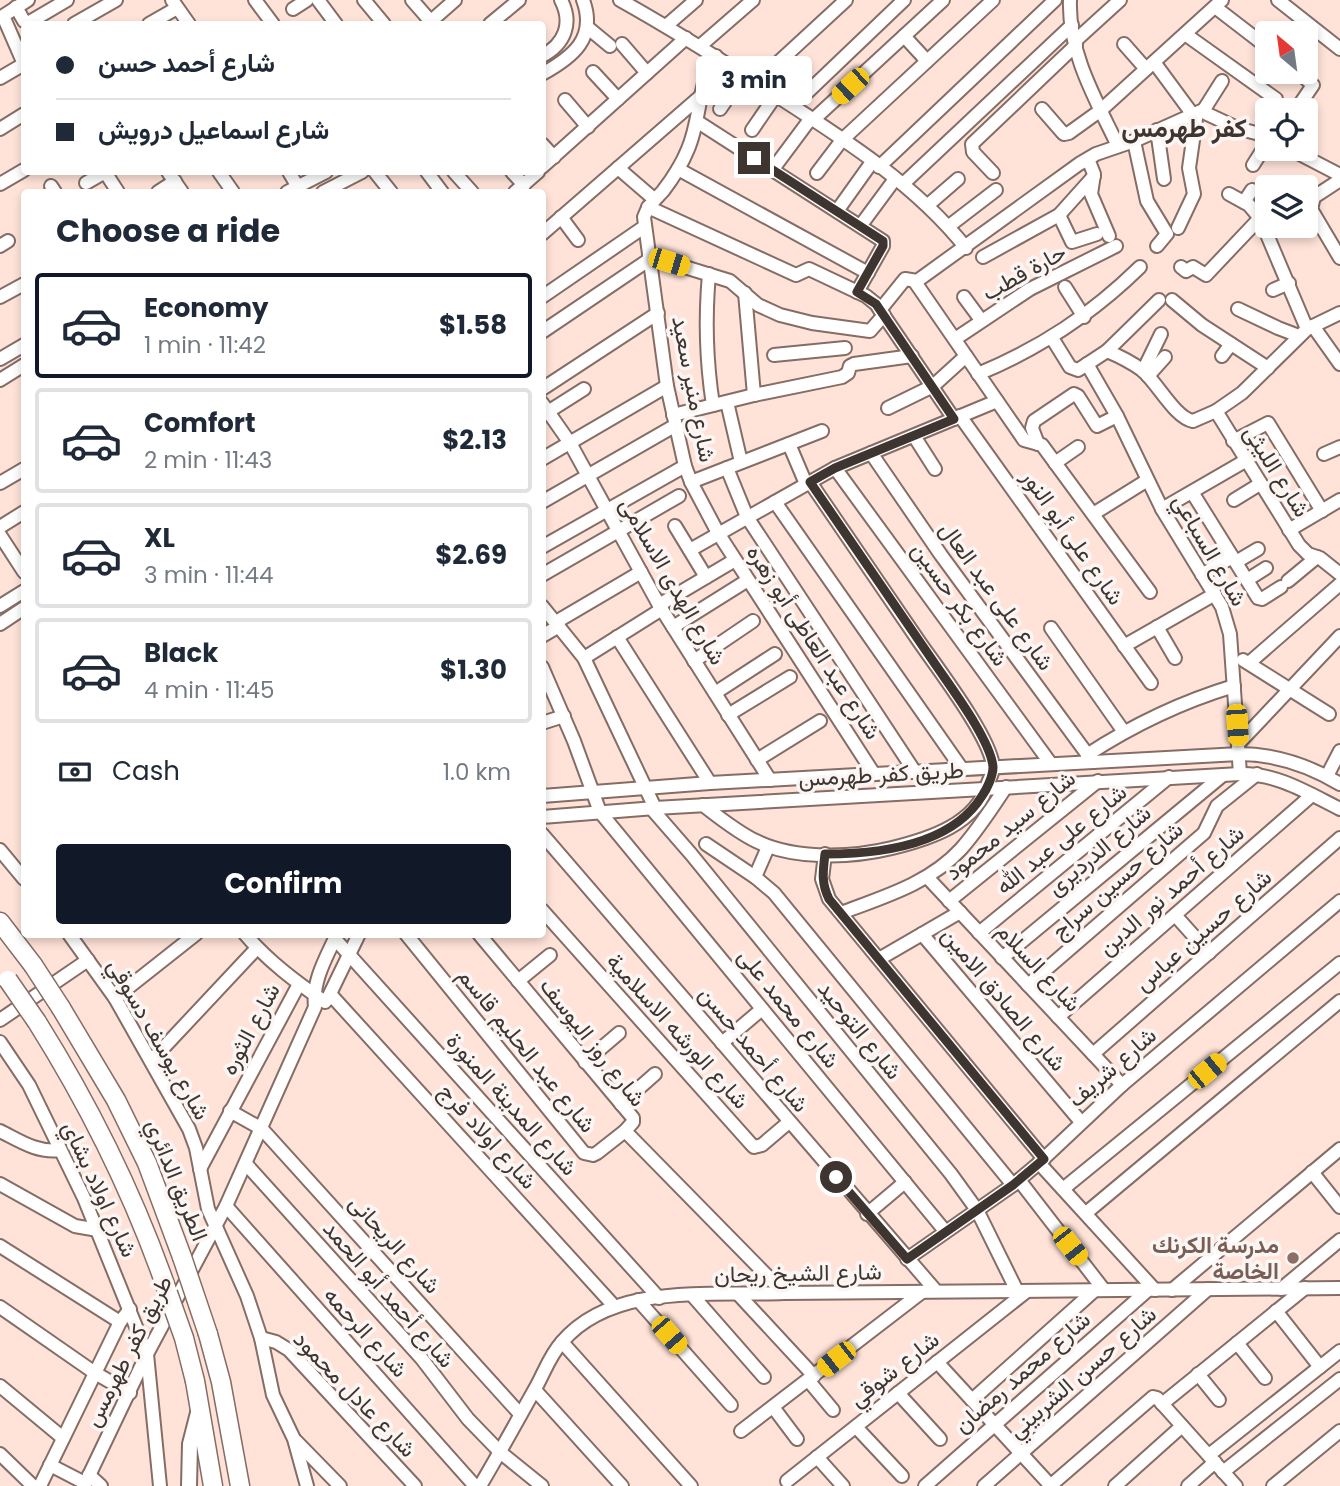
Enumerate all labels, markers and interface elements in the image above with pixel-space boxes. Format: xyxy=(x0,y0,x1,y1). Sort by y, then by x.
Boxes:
north arrow xyxy=(1255,21,1318,84)
map controls xyxy=(1255,21,1318,238)
text: شارع أحمد حسن xyxy=(98,45,275,81)
callout: 3 min xyxy=(696,57,812,106)
text: 3 min xyxy=(721,64,787,96)
car xyxy=(828,64,873,108)
button: locate xyxy=(1255,98,1318,161)
district label: كفر طهرمس xyxy=(1121,110,1247,146)
text: شارع اسماعيل درويش xyxy=(98,112,329,148)
route end xyxy=(738,142,770,174)
button: layers xyxy=(1255,175,1318,238)
text: Choose a ride xyxy=(56,208,280,253)
street label: حارة قطب xyxy=(976,236,1072,308)
car xyxy=(646,246,693,278)
text: Economy xyxy=(144,290,268,326)
icon: car xyxy=(60,294,123,357)
text: $1.58 xyxy=(439,307,507,343)
street label: شارع منير سعيد xyxy=(664,313,724,465)
text: 1 min · 11:42 xyxy=(144,329,266,361)
text: Comfort xyxy=(144,405,256,441)
icon: car xyxy=(60,409,123,472)
street label: شارع الليثى xyxy=(1236,419,1318,523)
text: $2.13 xyxy=(442,422,507,458)
text: 2 min · 11:43 xyxy=(144,444,272,476)
street label: شارع على أبو النور xyxy=(1014,462,1132,611)
street label: شارع السباعي xyxy=(1162,488,1255,613)
street label: شارع الهدى الاسلامى xyxy=(612,491,734,671)
street label: شارع على عبد العال xyxy=(932,515,1062,677)
text: XL xyxy=(144,520,175,556)
icon: car xyxy=(60,524,123,587)
street label: شارع بكر حسين xyxy=(904,535,1016,673)
text: $2.69 xyxy=(435,537,507,573)
street label: شارع عبد العاطى أبو زهره xyxy=(739,538,889,746)
text: 3 min · 11:44 xyxy=(144,559,273,591)
text: Black xyxy=(144,635,218,671)
icon: car xyxy=(60,639,123,702)
text: $1.30 xyxy=(440,652,507,688)
text: 4 min · 11:45 xyxy=(144,674,274,706)
car xyxy=(1226,703,1249,747)
icon: cash xyxy=(56,753,94,791)
text: Cash xyxy=(112,753,180,789)
street label: طريق كفر طهرمس xyxy=(797,754,965,794)
text: 1.0 km xyxy=(443,756,511,788)
street label: شارع سيد محمود xyxy=(938,762,1082,888)
street label: شارع على عبد الله xyxy=(989,776,1133,902)
street label: شارع الدرديرى xyxy=(1040,797,1158,903)
street label: شارع حسين سراج xyxy=(1044,814,1190,946)
street label: شارع أحمد نور الدين xyxy=(1091,817,1251,963)
button: Confirm xyxy=(56,844,511,924)
street label: شارع حسين عباس xyxy=(1128,861,1278,999)
street label: شارع السلام xyxy=(989,915,1089,1019)
street label: شارع الصادق الامين xyxy=(934,920,1074,1078)
street label: شارع محمد على xyxy=(731,941,847,1075)
street label: شارع الورشه الاسلامية xyxy=(599,946,757,1116)
street label: شارع يوسف دسوقي xyxy=(97,952,218,1127)
street label: شارع عبد الحليم قاسم xyxy=(450,961,604,1139)
street label: شارع روز اليوسف xyxy=(533,971,653,1113)
street label: شارع التوحيد xyxy=(810,974,910,1086)
street label: شارع الثوره xyxy=(212,978,288,1080)
street label: شارع أحمد حسن xyxy=(692,979,816,1119)
street label: شارع شريف xyxy=(1061,1020,1163,1114)
street label: شارع المدينة المنورة xyxy=(439,1025,585,1183)
car xyxy=(1185,1050,1230,1092)
street label: شارع اولاد فرج xyxy=(432,1076,544,1196)
street label: الطريق الدائري xyxy=(135,1114,216,1247)
street label: شارع اولاد بشاي xyxy=(52,1116,145,1263)
route start xyxy=(820,1161,852,1193)
street label: شارع الريحانى xyxy=(342,1187,448,1301)
street label: شارع أحمد أبو الحمد xyxy=(316,1213,462,1375)
car xyxy=(1049,1223,1092,1269)
place label: مدرسة الكرنك الخاصة xyxy=(1152,1229,1279,1287)
marker: مدرسة الكرنك الخاصة xyxy=(1285,1250,1301,1266)
street label: شارع الشيخ ريحان xyxy=(714,1256,882,1290)
street label: طريق كفر طهرمس xyxy=(76,1270,180,1432)
street label: شارع الرحمه xyxy=(317,1280,415,1384)
street label: شارع حسن الشربيني xyxy=(1001,1298,1165,1448)
street label: شارع محمد رمضان xyxy=(947,1304,1097,1440)
car xyxy=(648,1312,691,1358)
street label: شارع عادل محمود xyxy=(286,1324,424,1464)
street label: شارع شوقي xyxy=(842,1324,948,1417)
car xyxy=(813,1338,860,1380)

